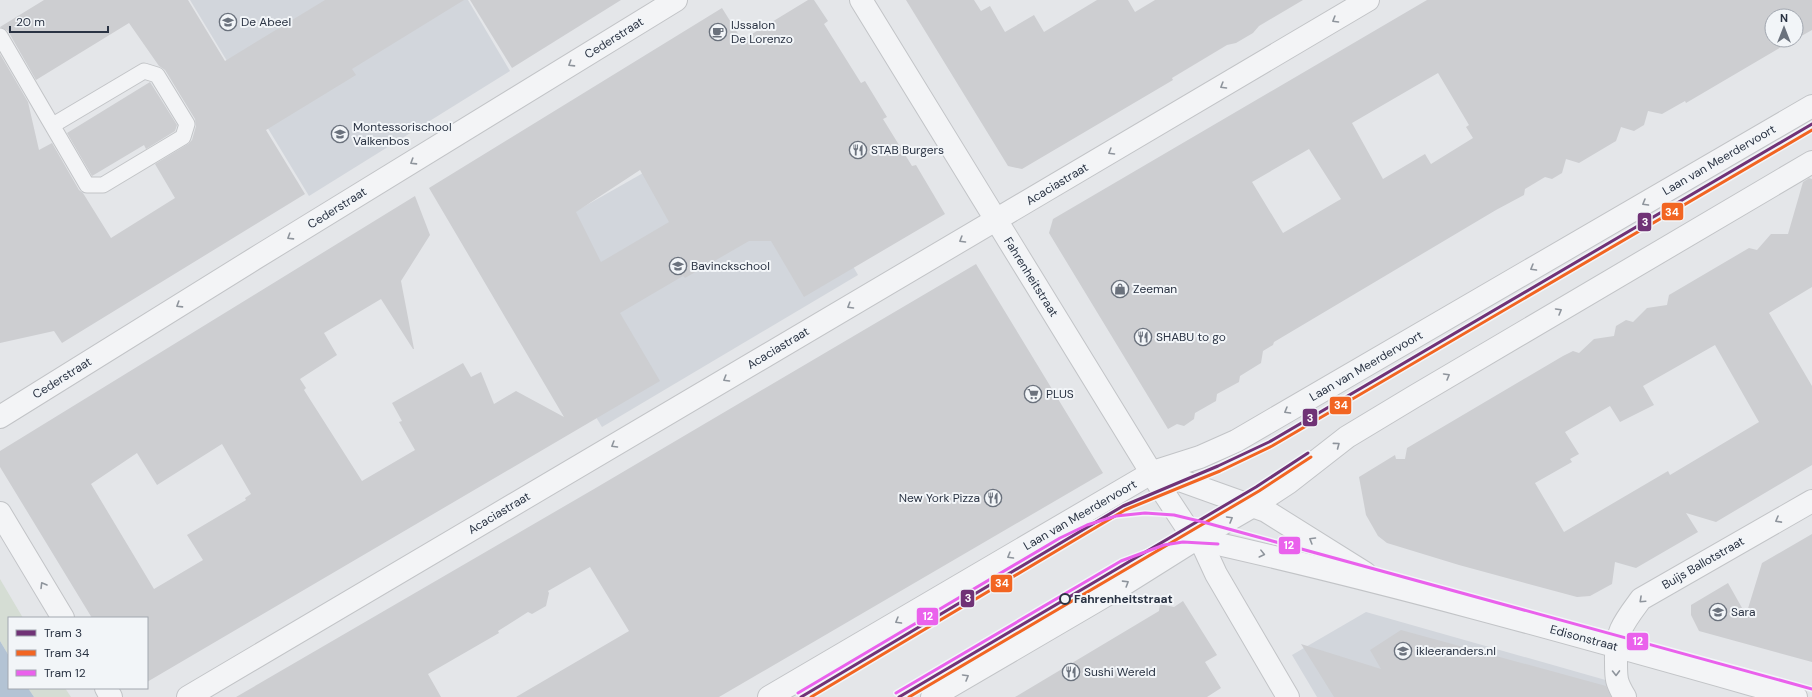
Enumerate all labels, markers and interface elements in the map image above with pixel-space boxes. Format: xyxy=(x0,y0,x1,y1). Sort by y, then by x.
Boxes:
scale bar xyxy=(10,8,108,34)
north arrow xyxy=(1764,8,1804,48)
text: N xyxy=(1780,11,1788,25)
school or university icon: De Abeel xyxy=(218,12,238,32)
street label: Cederstraat xyxy=(581,13,647,62)
text: 20 m xyxy=(16,14,45,30)
place label: De Abeel xyxy=(241,14,291,30)
one-way arrow xyxy=(1332,15,1339,22)
place label: IJssalon De Lorenzo xyxy=(731,17,793,47)
cafe icon: IJssalon De Lorenzo xyxy=(708,22,728,42)
one-way arrow xyxy=(568,60,575,67)
one-way arrow xyxy=(1220,81,1227,88)
place label: Montessorischool Valkenbos xyxy=(353,119,452,149)
street label: Laan van Meerdervoort xyxy=(1659,121,1779,199)
school or university icon: Montessorischool Valkenbos xyxy=(330,124,350,144)
restaurant icon: STAB Burgers xyxy=(848,140,868,160)
place label: STAB Burgers xyxy=(871,142,944,158)
one-way arrow xyxy=(1108,147,1115,155)
one-way arrow xyxy=(410,157,417,164)
street label: Acaciastraat xyxy=(1023,159,1091,209)
street label: Cederstraat xyxy=(304,183,370,232)
one-way arrow xyxy=(1642,198,1649,205)
line badge: 34 xyxy=(1661,202,1684,221)
text: 34 xyxy=(1665,205,1679,219)
line badge: 3 xyxy=(1637,212,1652,232)
text: 3 xyxy=(1642,215,1648,229)
one-way arrow xyxy=(287,232,294,239)
street label: Fahrenheitstraat xyxy=(1000,234,1062,320)
one-way arrow xyxy=(959,235,966,242)
school or university icon: Bavinckschool xyxy=(668,256,688,276)
place label: Bavinckschool xyxy=(691,258,770,274)
one-way arrow xyxy=(1530,264,1537,271)
shop icon: Zeeman xyxy=(1110,279,1130,299)
place label: Zeeman xyxy=(1133,281,1177,297)
one-way arrow xyxy=(176,301,183,308)
one-way arrow xyxy=(847,301,854,308)
one-way arrow xyxy=(1555,308,1562,315)
street label: Acaciastraat xyxy=(744,323,812,373)
restaurant icon: SHABU to go xyxy=(1133,327,1153,347)
street label: Laan van Meerdervoort xyxy=(1306,327,1426,405)
place label: SHABU to go xyxy=(1156,329,1226,345)
street label: Cederstraat xyxy=(29,353,95,402)
one-way arrow xyxy=(1443,374,1450,381)
one-way arrow xyxy=(723,375,730,382)
supermarket icon: PLUS xyxy=(1023,384,1043,404)
place label: PLUS xyxy=(1046,386,1074,402)
line badge: 34 xyxy=(1329,396,1352,415)
text: 34 xyxy=(1334,398,1348,412)
one-way arrow xyxy=(1284,406,1291,413)
line badge: 3 xyxy=(1302,408,1318,427)
text: 3 xyxy=(1307,411,1313,425)
one-way arrow xyxy=(611,441,618,448)
one-way arrow xyxy=(1332,443,1339,450)
street label: Laan van Meerdervoort xyxy=(1020,476,1140,554)
street label: Acaciastraat xyxy=(465,488,533,538)
restaurant icon: New York Pizza xyxy=(983,488,1003,508)
place label: New York Pizza xyxy=(899,490,980,506)
one-way arrow xyxy=(1775,515,1782,523)
one-way arrow xyxy=(1226,517,1233,524)
street label: Buijs Ballotstraat xyxy=(1659,533,1747,593)
line badge: 12 xyxy=(1278,536,1301,555)
text: 12 xyxy=(1284,538,1294,552)
one-way arrow xyxy=(1309,538,1316,545)
one-way arrow xyxy=(1258,549,1265,557)
one-way arrow xyxy=(1007,551,1014,558)
line badge: 34 xyxy=(990,574,1013,593)
text: 34 xyxy=(995,576,1009,590)
one-way arrow xyxy=(1122,581,1129,588)
one-way arrow xyxy=(41,582,48,589)
line badge: 3 xyxy=(960,589,975,608)
text: 3 xyxy=(965,591,971,605)
place label: Fahrenheitstraat xyxy=(1074,591,1173,607)
marker: Fahrenheitstraat xyxy=(1059,593,1071,605)
one-way arrow xyxy=(1639,595,1647,602)
school or university icon: Sara xyxy=(1708,602,1728,622)
place label: Sara xyxy=(1731,604,1755,620)
line badge: 12 xyxy=(916,607,939,626)
text: 12 xyxy=(923,609,933,623)
legend xyxy=(8,617,148,689)
one-way arrow xyxy=(895,617,902,624)
street label: Edisonstraat xyxy=(1548,621,1620,655)
text: Tram 3 xyxy=(44,625,82,641)
line badge: 12 xyxy=(1626,632,1649,651)
text: 12 xyxy=(1633,634,1643,648)
school or university icon: ikleeranders.nl xyxy=(1393,641,1413,661)
place label: ikleeranders.nl xyxy=(1416,643,1496,659)
text: Tram 34 xyxy=(44,645,89,661)
restaurant icon: Sushi Wereld xyxy=(1061,662,1081,682)
place label: Sushi Wereld xyxy=(1084,664,1156,680)
text: Tram 12 xyxy=(44,665,86,681)
one-way arrow xyxy=(1612,670,1620,676)
one-way arrow xyxy=(962,675,969,682)

